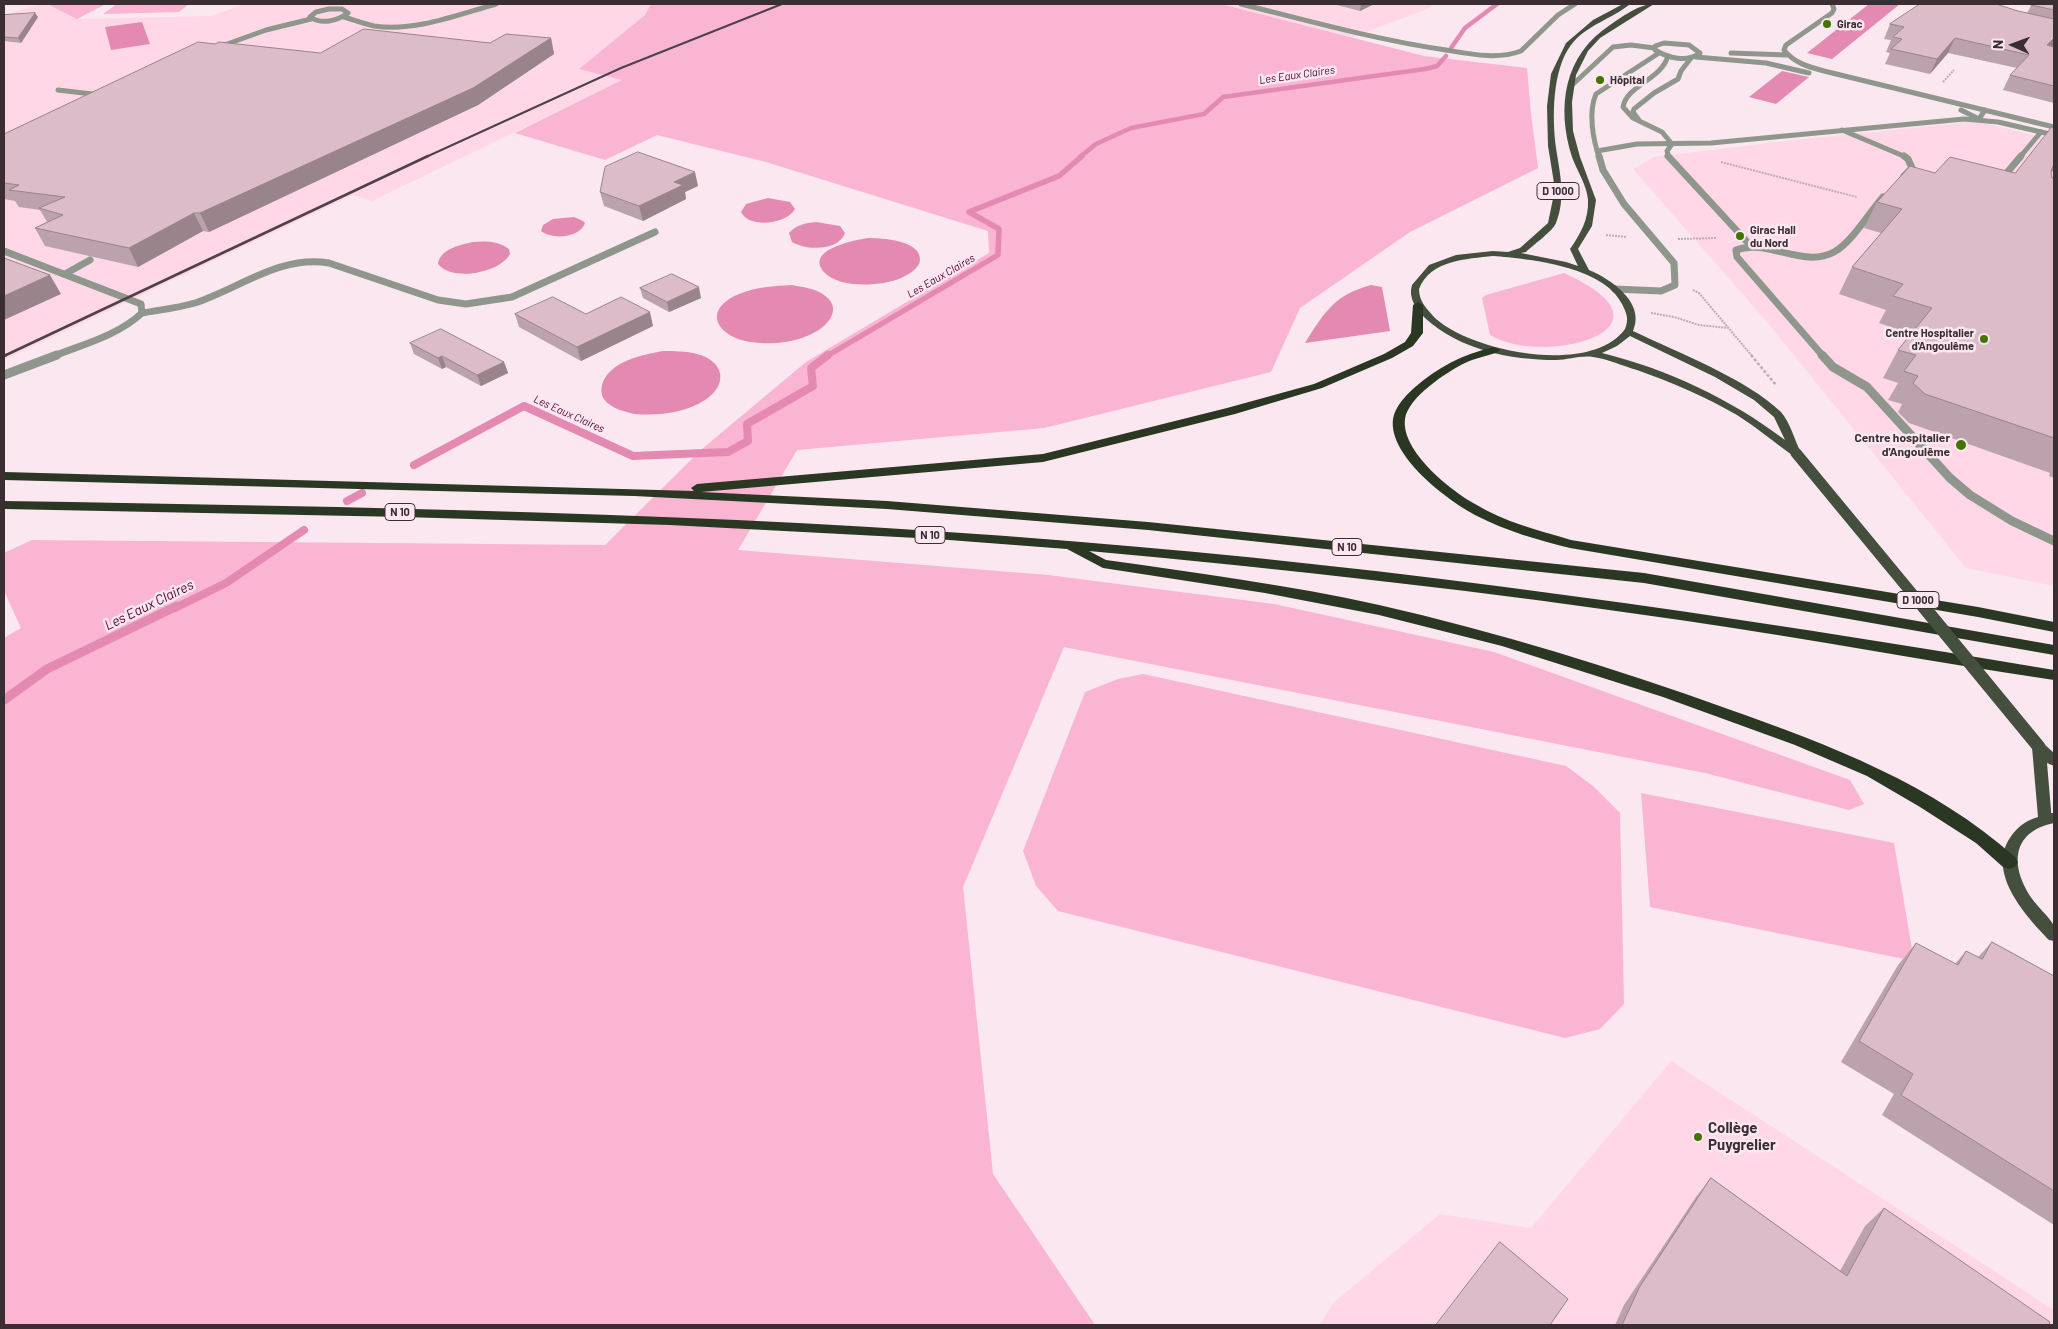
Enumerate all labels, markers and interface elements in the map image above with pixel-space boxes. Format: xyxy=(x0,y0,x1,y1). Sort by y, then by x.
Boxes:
place label: Girac xyxy=(1837,17,1862,31)
marker: Girac xyxy=(1821,18,1833,30)
north arrow xyxy=(1988,20,2038,70)
text: N xyxy=(1989,40,2006,49)
water label: Les Eaux Claires xyxy=(1258,63,1336,87)
place label: Hôpital xyxy=(1610,73,1645,87)
marker: Hôpital xyxy=(1594,74,1606,86)
road number: D 1000 xyxy=(1537,182,1579,200)
place label: Girac Hall du Nord xyxy=(1750,223,1796,249)
marker: Girac Hall du Nord xyxy=(1734,230,1746,242)
water label: Les Eaux Claires xyxy=(905,251,977,301)
place label: Centre Hospitalier d'Angoulême xyxy=(1886,326,1974,352)
marker: Centre Hospitalier d'Angoulême xyxy=(1978,333,1990,345)
water label: Les Eaux Claires xyxy=(532,392,606,436)
place label: Centre hospitalier d'Angoulême xyxy=(1855,431,1950,459)
marker: Centre hospitalier d'Angoulême xyxy=(1954,438,1968,452)
road number: N 10 xyxy=(385,504,415,520)
road number: N 10 xyxy=(915,526,945,544)
road number: N 10 xyxy=(1332,538,1362,556)
water label: Les Eaux Claires xyxy=(102,576,196,634)
road number: D 1000 xyxy=(1897,592,1939,608)
place label: Collège Puygrelier xyxy=(1708,1119,1776,1154)
marker: Collège Puygrelier xyxy=(1692,1131,1704,1143)

